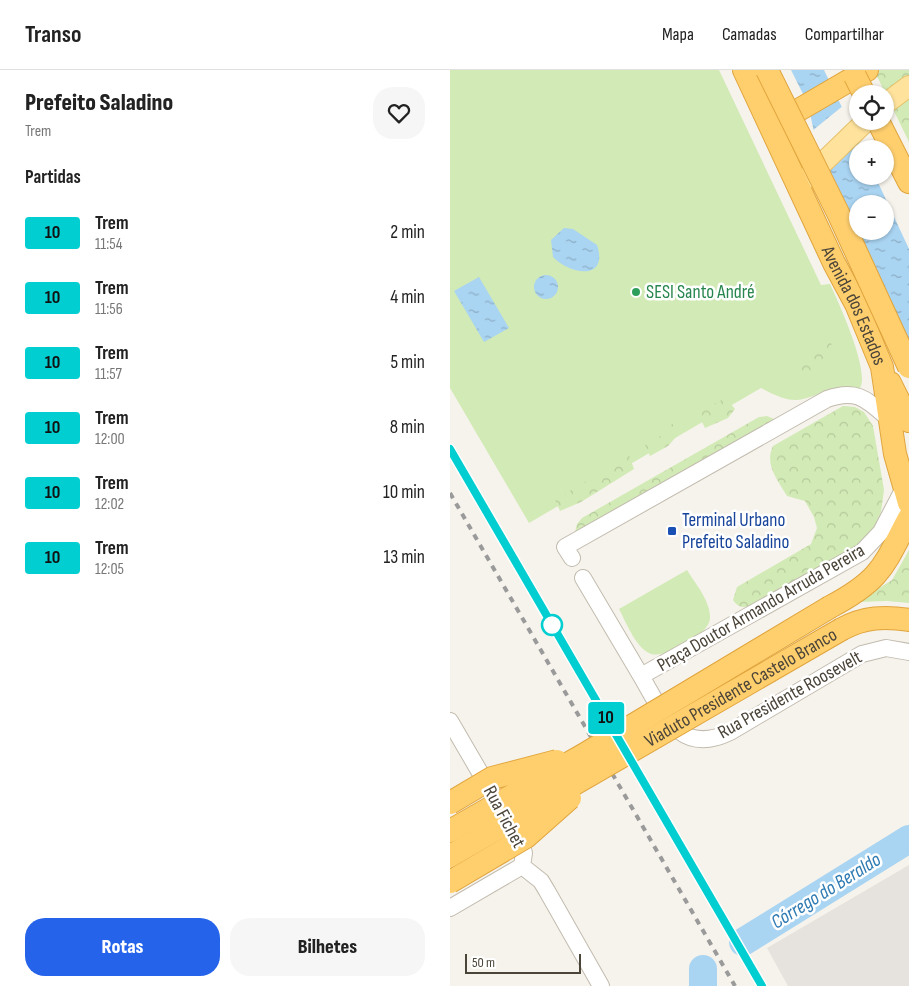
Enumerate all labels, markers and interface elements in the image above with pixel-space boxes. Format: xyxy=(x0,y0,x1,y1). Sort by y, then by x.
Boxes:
text: Transo xyxy=(25,20,81,49)
text: Mapa xyxy=(662,24,694,45)
text: Camadas xyxy=(722,24,777,45)
text: Compartilhar xyxy=(805,24,884,45)
map controls xyxy=(849,85,894,240)
button: locate xyxy=(849,85,894,130)
button: heart xyxy=(373,87,425,139)
text: Prefeito Saladino xyxy=(25,88,173,117)
text: Trem xyxy=(25,122,51,141)
button: + xyxy=(849,140,894,185)
text: Partidas xyxy=(25,166,81,189)
button: − xyxy=(849,195,894,240)
text: Trem xyxy=(95,212,129,235)
text: 2 min xyxy=(390,221,425,244)
text: 10 xyxy=(45,222,60,243)
text: 11:54 xyxy=(95,235,122,254)
street label: Avenida dos Estados xyxy=(816,242,891,369)
text: Trem xyxy=(95,277,129,300)
place label: SESI Santo André xyxy=(646,281,755,304)
text: 4 min xyxy=(390,286,425,309)
marker: SESI Santo André xyxy=(630,286,642,298)
text: 10 xyxy=(45,287,60,308)
text: 11:56 xyxy=(95,300,123,319)
text: Trem xyxy=(95,342,129,365)
text: 5 min xyxy=(390,351,425,374)
text: 10 xyxy=(45,352,60,373)
text: 11:57 xyxy=(95,365,122,384)
text: Trem xyxy=(95,407,129,430)
text: 8 min xyxy=(390,416,425,439)
text: 10 xyxy=(45,417,60,438)
text: 12:00 xyxy=(95,430,125,449)
text: Trem xyxy=(95,472,129,495)
text: 10 min xyxy=(383,481,425,504)
text: 10 xyxy=(45,482,60,503)
text: 12:02 xyxy=(95,495,124,514)
place label: Terminal Urbano Prefeito Saladino xyxy=(682,509,789,554)
marker: Terminal Urbano Prefeito Saladino xyxy=(666,525,678,537)
text: Trem xyxy=(95,537,129,560)
street label: Praça Doutor Armando Arruda Pereira xyxy=(653,539,869,677)
text: 13 min xyxy=(384,546,425,569)
text: 10 xyxy=(45,547,60,568)
text: 12:05 xyxy=(95,560,124,579)
unlabelled marker xyxy=(541,614,563,636)
street label: Viaduto Presidente Castelo Branco xyxy=(640,623,841,752)
street label: Rua Presidente Roosevelt xyxy=(714,646,866,744)
line badge: 10 xyxy=(584,702,628,734)
text: 10 xyxy=(598,707,614,728)
street label: Rua Fichet xyxy=(478,782,530,852)
water label: Córrego do Beraldo xyxy=(767,848,885,934)
button: Rotas xyxy=(25,918,220,976)
button: Bilhetes xyxy=(230,918,425,976)
scale bar xyxy=(465,951,581,974)
text: 50 m xyxy=(472,954,495,971)

